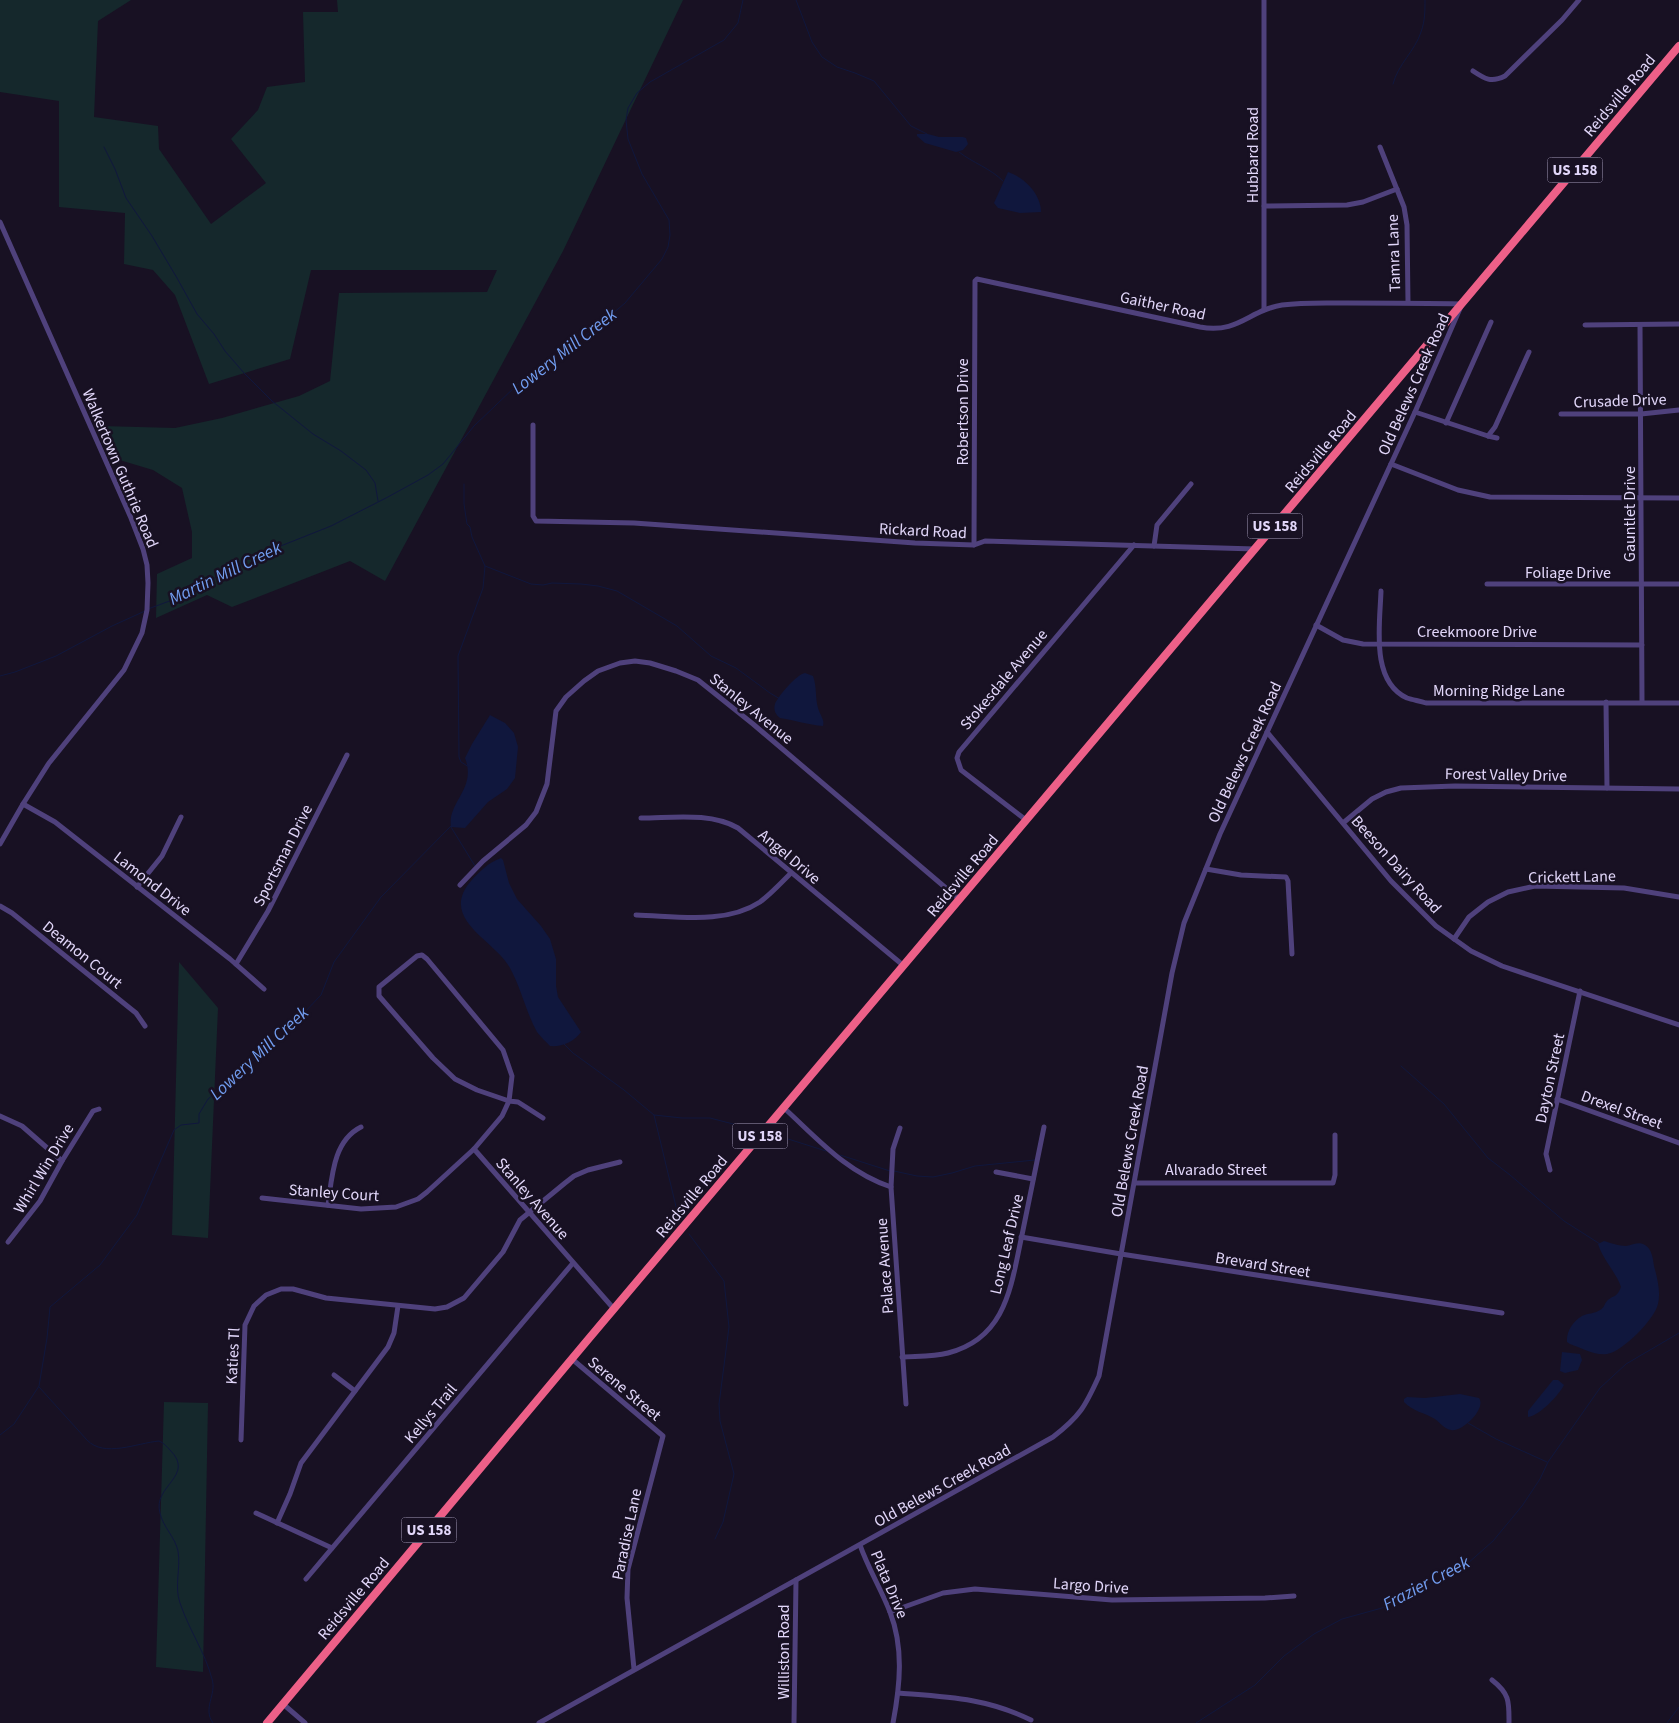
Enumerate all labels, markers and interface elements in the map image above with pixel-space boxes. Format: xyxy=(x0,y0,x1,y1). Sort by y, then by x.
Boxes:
street label: Reidsville Road xyxy=(1579,50,1661,142)
street label: Hubbard Road xyxy=(1242,107,1264,203)
road number: US 158 xyxy=(1548,158,1602,182)
street label: Tamra Lane xyxy=(1382,214,1406,292)
street label: Gaither Road xyxy=(1118,286,1208,326)
water label: Lowery Mill Creek xyxy=(506,302,623,401)
street label: Old Belews Creek Road xyxy=(1373,310,1455,459)
street label: Robertson Drive xyxy=(952,358,974,466)
street label: Walkertown Guthrie Road xyxy=(77,386,164,551)
street label: Crusade Drive xyxy=(1573,388,1667,414)
street label: Reidsville Road xyxy=(1280,406,1362,498)
street label: Gauntlet Drive xyxy=(1619,466,1641,562)
road number: US 158 xyxy=(1248,514,1302,538)
street label: Rickard Road xyxy=(878,518,967,544)
water label: Martin Mill Creek xyxy=(165,535,286,612)
street label: Foliage Drive xyxy=(1525,562,1611,584)
street label: Creekmoore Drive xyxy=(1417,621,1537,643)
street label: Stokesdale Avenue xyxy=(955,624,1053,735)
street label: Stanley Avenue xyxy=(705,668,798,749)
street label: Old Belews Creek Road xyxy=(1203,678,1287,827)
street label: Morning Ridge Lane xyxy=(1433,680,1565,702)
street label: Forest Valley Drive xyxy=(1445,763,1567,787)
street label: Sportsman Drive xyxy=(248,801,318,910)
street label: Beeson Dairy Road xyxy=(1346,811,1446,919)
street label: Angel Drive xyxy=(753,824,825,889)
street label: Reidsville Road xyxy=(922,830,1004,922)
street label: Lamond Drive xyxy=(109,846,196,921)
street label: Crickett Lane xyxy=(1528,865,1616,889)
street label: Deamon Court xyxy=(38,916,127,994)
water label: Lowery Mill Creek xyxy=(204,1000,315,1106)
street label: Dayton Street xyxy=(1530,1031,1570,1125)
street label: Old Belews Creek Road xyxy=(1106,1064,1154,1219)
street label: Drexel Street xyxy=(1578,1085,1666,1135)
street label: Whirl Win Drive xyxy=(8,1119,79,1218)
road number: US 158 xyxy=(732,1124,788,1148)
street label: Reidsville Road xyxy=(651,1151,733,1243)
street label: Stanley Avenue xyxy=(490,1153,574,1244)
street label: Alvarado Street xyxy=(1165,1159,1268,1181)
street label: Stanley Court xyxy=(288,1179,380,1207)
street label: Long Leaf Drive xyxy=(985,1192,1029,1296)
street label: Palace Avenue xyxy=(871,1217,899,1315)
street label: Brevard Street xyxy=(1214,1247,1312,1283)
street label: Katies Tl xyxy=(221,1327,245,1385)
street label: Serene Street xyxy=(583,1351,666,1426)
street label: Kellys Trail xyxy=(399,1379,462,1448)
street label: Old Belews Creek Road xyxy=(870,1439,1015,1533)
street label: Paradise Lane xyxy=(607,1486,647,1582)
road number: US 158 xyxy=(402,1518,456,1542)
street label: Plata Drive xyxy=(865,1547,913,1622)
water label: Frazier Creek xyxy=(1378,1550,1475,1617)
street label: Reidsville Road xyxy=(313,1553,395,1645)
street label: Largo Drive xyxy=(1052,1572,1129,1600)
street label: Williston Road xyxy=(773,1604,795,1700)

